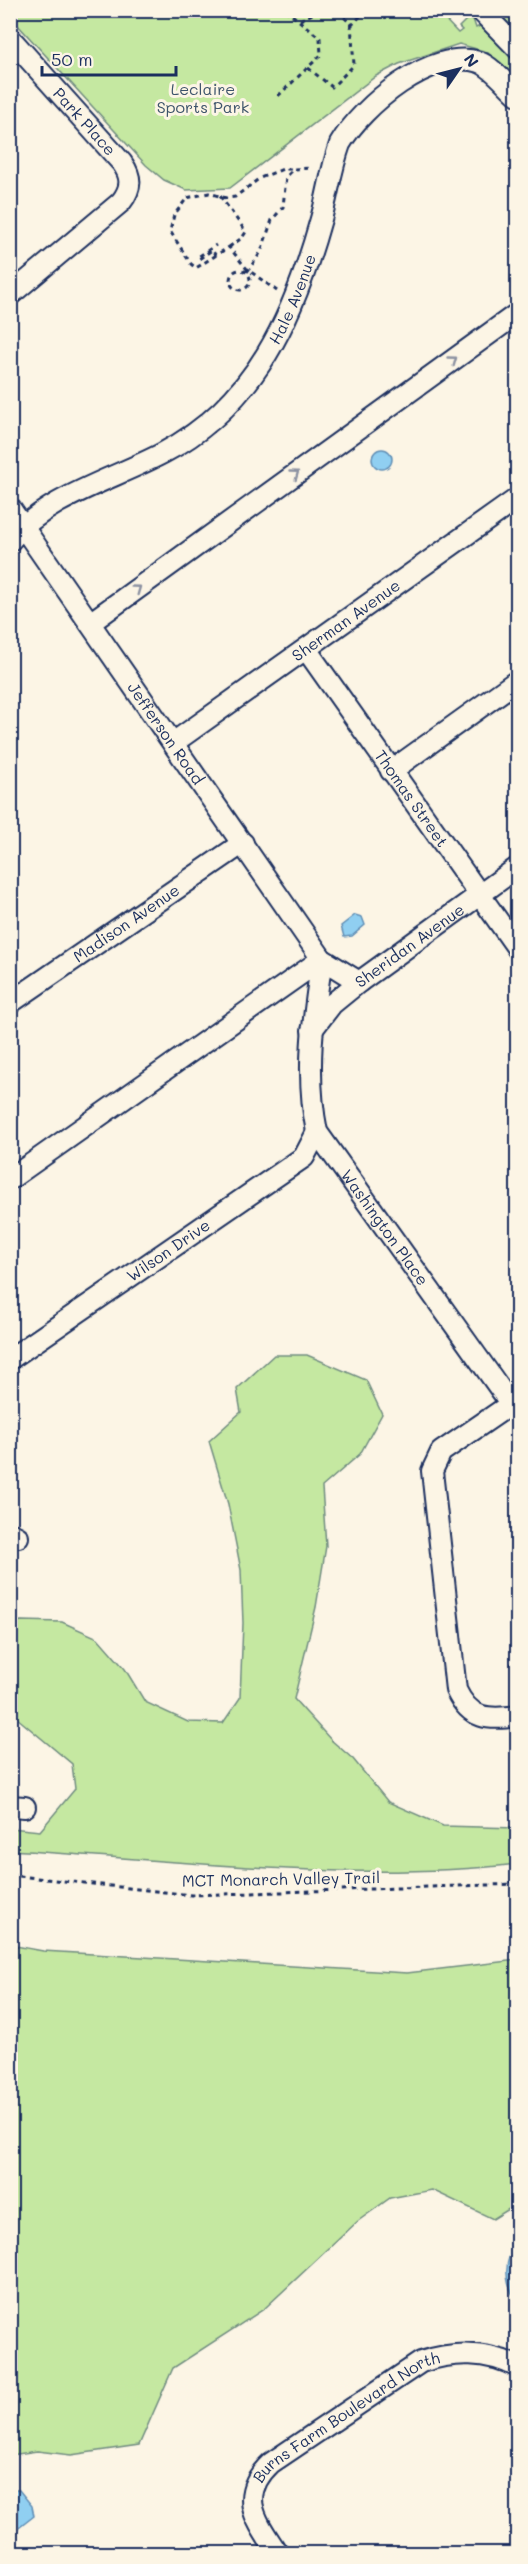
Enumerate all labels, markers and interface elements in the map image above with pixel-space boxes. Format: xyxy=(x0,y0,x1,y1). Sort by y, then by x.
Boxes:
scale bar xyxy=(42,39,176,77)
north arrow xyxy=(429,39,489,99)
text: 50 m xyxy=(51,47,93,71)
text: N xyxy=(460,49,484,71)
park label: Leclaire Sports Park xyxy=(157,78,249,117)
street label: Park Place xyxy=(49,83,121,160)
street label: Hale Avenue xyxy=(264,251,320,348)
one-way arrow xyxy=(447,356,458,367)
one-way arrow xyxy=(289,470,300,481)
street label: Sherman Avenue xyxy=(287,574,404,666)
one-way arrow xyxy=(131,585,142,596)
street label: Jefferson Road xyxy=(123,678,209,788)
street label: Thomas Street xyxy=(371,746,454,851)
street label: Madison Avenue xyxy=(69,879,183,967)
street label: Sheridan Avenue xyxy=(350,898,468,992)
street label: Washington Place xyxy=(337,1165,434,1289)
street label: Wilson Drive xyxy=(122,1214,214,1286)
street label: MCT Monarch Valley Trail xyxy=(182,1866,380,1891)
street label: Burns Farm Boulevard North xyxy=(247,2346,442,2486)

